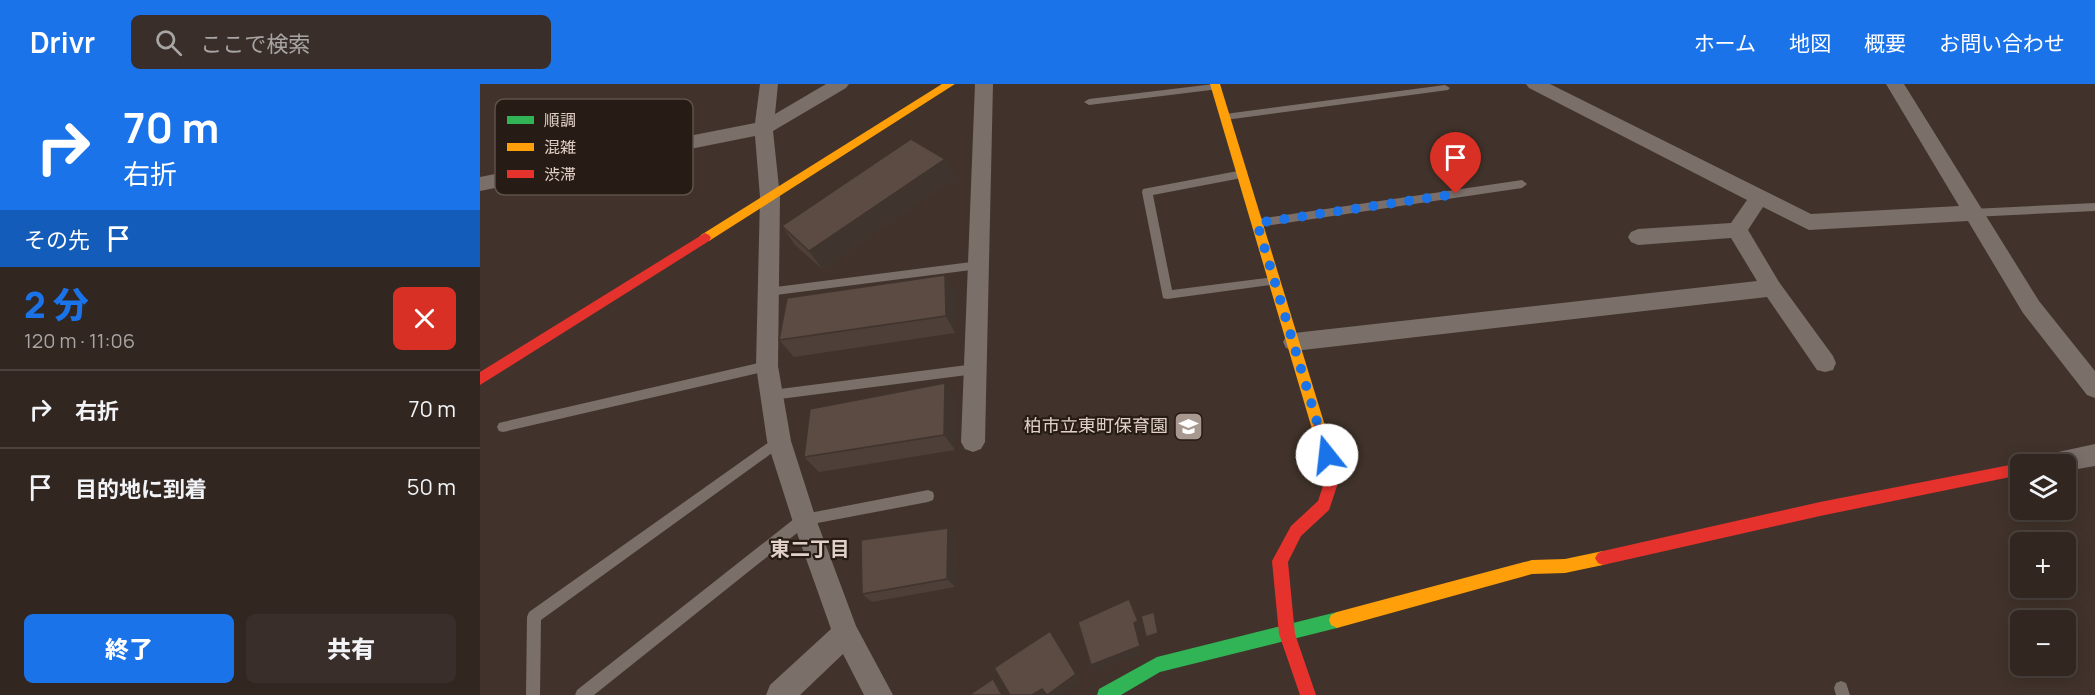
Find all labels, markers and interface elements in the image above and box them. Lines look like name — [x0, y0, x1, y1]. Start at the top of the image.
search box — [131, 15, 551, 69]
text: Drivr — [30, 23, 95, 61]
icon: search — [152, 26, 185, 59]
text: ここで検索 — [200, 29, 310, 59]
text: ホーム — [1694, 29, 1756, 57]
text: 地図 — [1789, 29, 1831, 57]
text: 概要 — [1864, 29, 1906, 57]
text: お問い合わせ — [1939, 29, 2065, 57]
text: 70 m — [123, 98, 219, 156]
legend — [495, 99, 693, 195]
icon: right — [24, 108, 102, 186]
text: 順調 — [544, 109, 576, 131]
pin — [1430, 132, 1481, 194]
text: 混雑 — [544, 136, 576, 158]
icon: arrive — [1439, 141, 1472, 174]
text: 右折 — [123, 155, 177, 192]
text: 渋滞 — [544, 163, 576, 185]
icon: arrive — [102, 222, 135, 255]
text: その先 — [24, 225, 90, 255]
text: 2 分 — [24, 280, 89, 329]
button: close — [393, 287, 456, 350]
text: 120 m · 11:06 — [24, 327, 135, 354]
icon: right — [24, 393, 57, 426]
text: 70 m — [408, 394, 456, 424]
text: 右折 — [75, 396, 119, 426]
school or university icon: 柏市立東町保育園 — [1173, 410, 1205, 442]
place label: 柏市立東町保育園 — [1024, 413, 1168, 437]
position arrow — [1295, 423, 1359, 487]
map controls — [2010, 454, 2076, 676]
button: layers — [2010, 454, 2076, 520]
icon: arrive — [24, 471, 57, 504]
text: 50 m — [407, 472, 456, 502]
text: 目的地に到着 — [75, 474, 207, 504]
button: + — [2010, 532, 2076, 598]
district label: 東二丁目 — [770, 535, 850, 562]
button: − — [2010, 610, 2076, 676]
button: 終了 — [24, 614, 234, 683]
button: 共有 — [246, 614, 456, 683]

